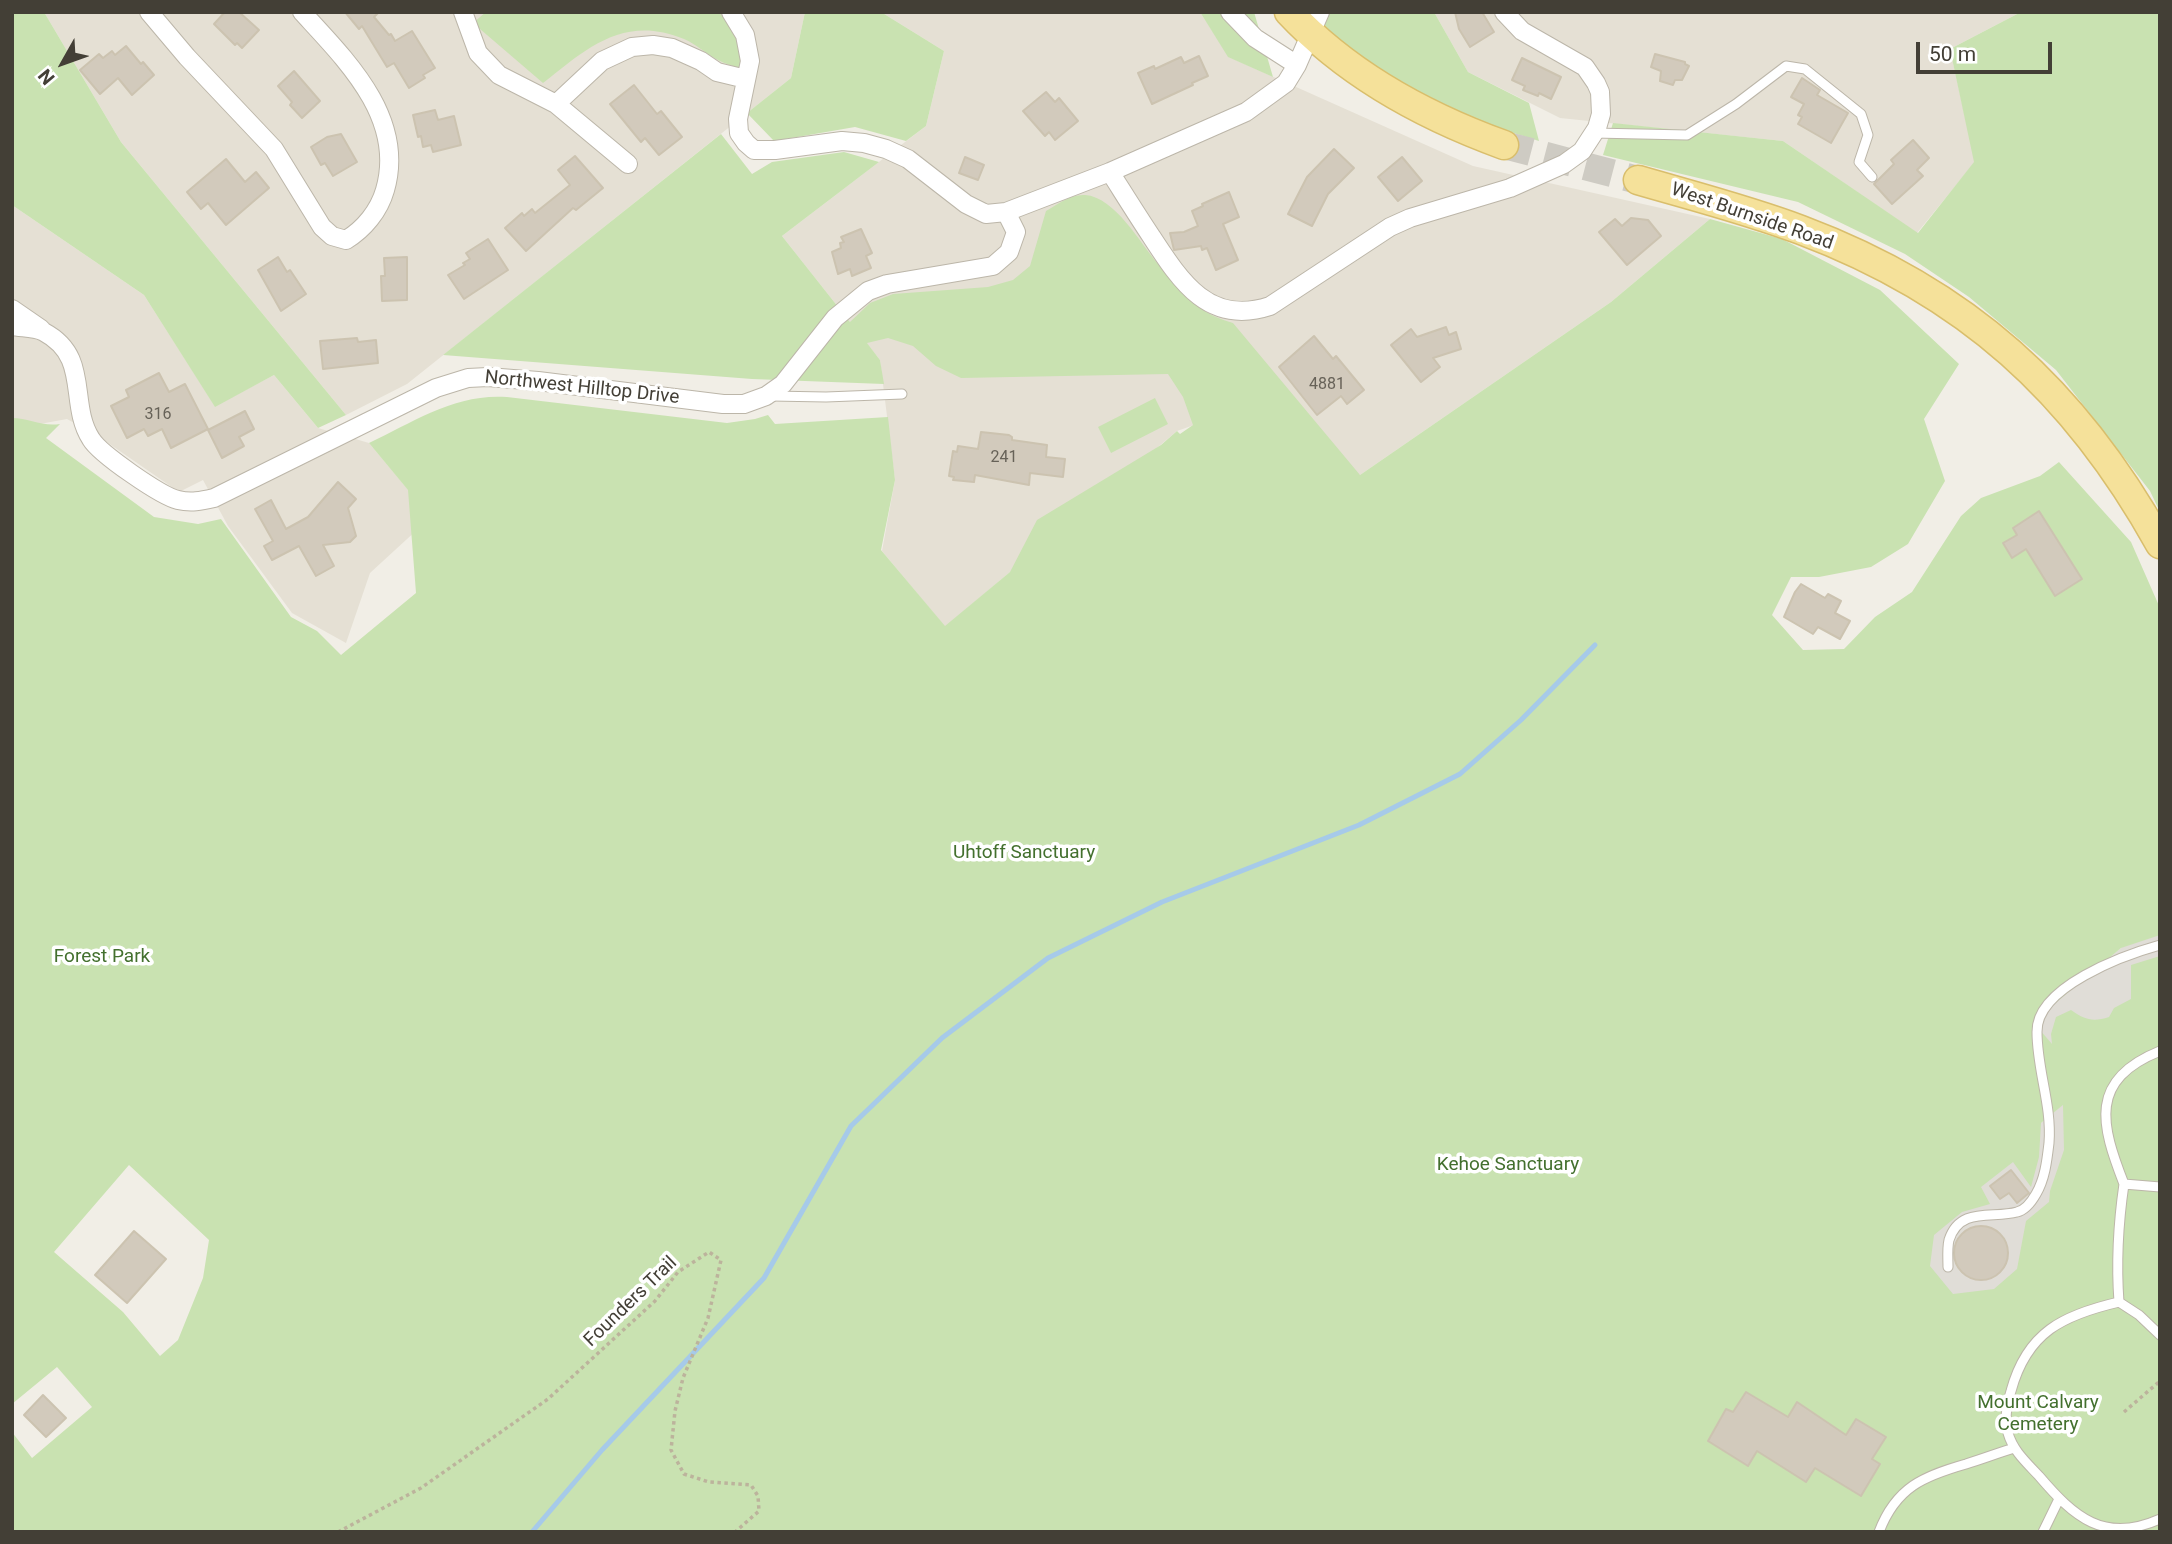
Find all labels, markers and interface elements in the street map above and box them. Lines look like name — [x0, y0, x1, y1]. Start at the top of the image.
north arrow — [28, 28, 98, 98]
scale bar — [1920, 28, 2056, 72]
text: 50 m — [1929, 42, 1976, 66]
text: N — [33, 64, 60, 89]
street label: West Burnside Road — [1668, 179, 1836, 255]
street label: Northwest Hilltop Drive — [484, 366, 680, 410]
house number: 4881 — [1309, 375, 1345, 395]
house number: 316 — [145, 405, 171, 425]
house number: 241 — [991, 448, 1017, 468]
park label: Uhtoff Sanctuary — [953, 842, 1095, 864]
park label: Forest Park — [54, 946, 150, 968]
park label: Kehoe Sanctuary — [1437, 1154, 1579, 1176]
street label: Founders Trail — [580, 1252, 682, 1352]
park label: Mount Calvary Cemetery — [1977, 1392, 2099, 1436]

